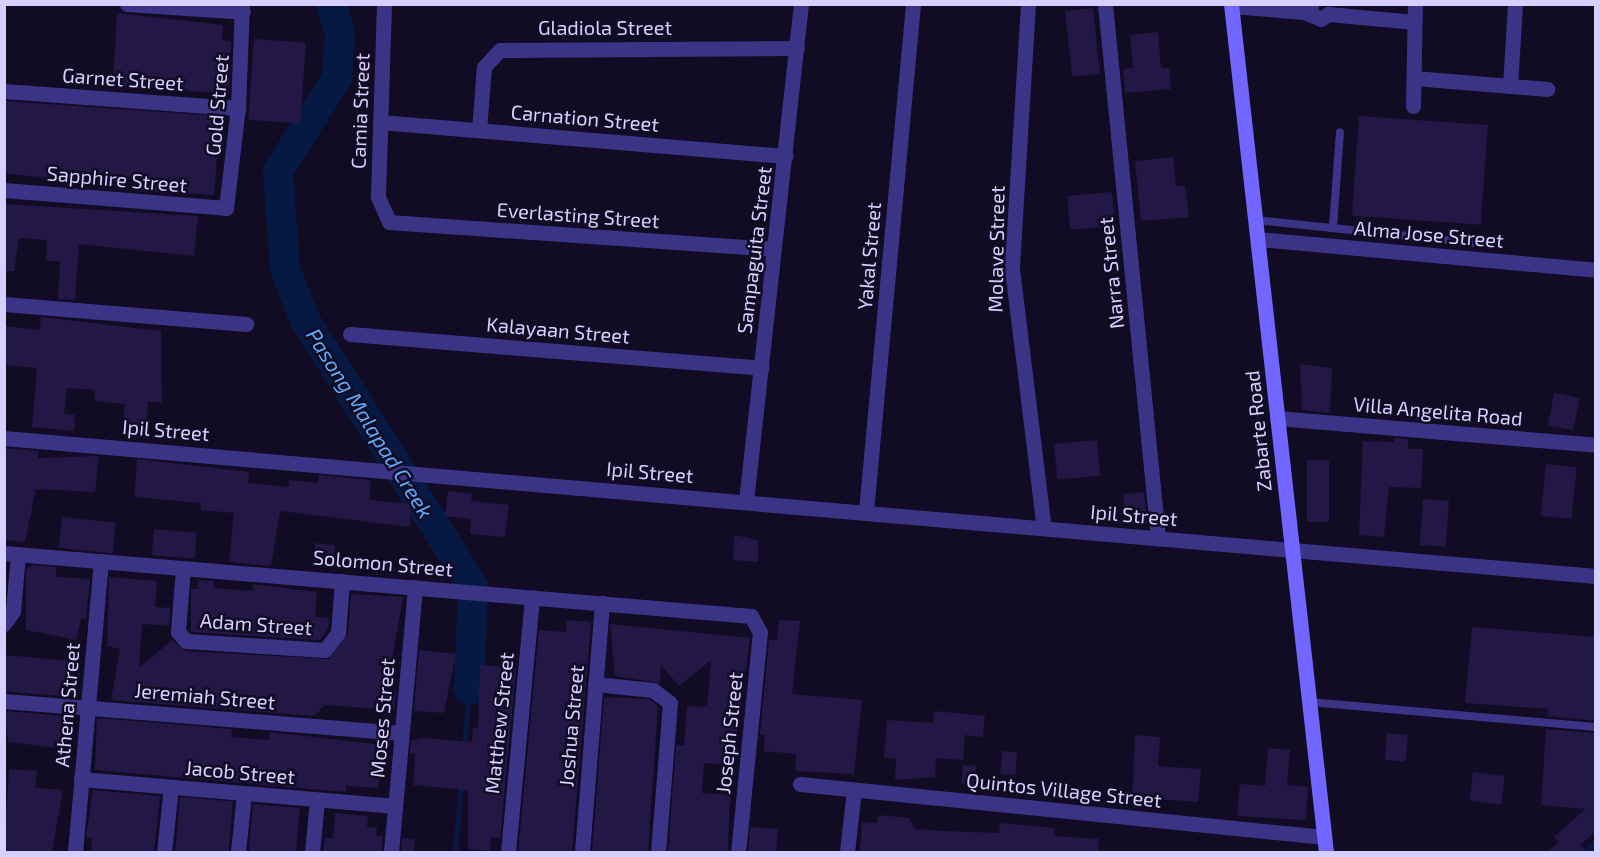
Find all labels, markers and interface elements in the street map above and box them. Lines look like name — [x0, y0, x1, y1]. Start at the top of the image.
street label: Gladiola Street — [538, 15, 672, 39]
street label: Gold Street — [201, 53, 233, 157]
street label: Camia Street — [346, 53, 374, 169]
street label: Garnet Street — [62, 63, 184, 95]
street label: Carnation Street — [510, 100, 660, 136]
street label: Sapphire Street — [46, 161, 188, 197]
street label: Sampaguita Street — [732, 165, 776, 335]
street label: Molave Street — [983, 185, 1009, 313]
street label: Everlasting Street — [496, 197, 660, 233]
street label: Yakal Street — [852, 201, 886, 311]
street label: Alma Jose Street — [1353, 215, 1505, 253]
street label: Narra Street — [1093, 216, 1129, 330]
street label: Kalayaan Street — [485, 312, 631, 348]
water label: Pasong Malapad Creek — [301, 324, 439, 522]
street label: Zabarte Road — [1240, 369, 1276, 493]
street label: Villa Angelita Road — [1352, 392, 1524, 430]
street label: Ipil Street — [121, 414, 211, 446]
street label: Ipil Street — [605, 456, 695, 488]
street label: Ipil Street — [1089, 499, 1179, 531]
street label: Solomon Street — [312, 545, 454, 581]
street label: Adam Street — [199, 608, 313, 640]
street label: Athena Street — [50, 642, 84, 768]
street label: Matthew Street — [480, 651, 518, 795]
street label: Moses Street — [365, 657, 399, 779]
street label: Joshua Street — [554, 664, 588, 788]
street label: Joseph Street — [711, 671, 747, 795]
street label: Jeremiah Street — [134, 678, 276, 714]
street label: Jacob Street — [184, 755, 296, 789]
street label: Quintos Village Street — [965, 768, 1163, 812]

